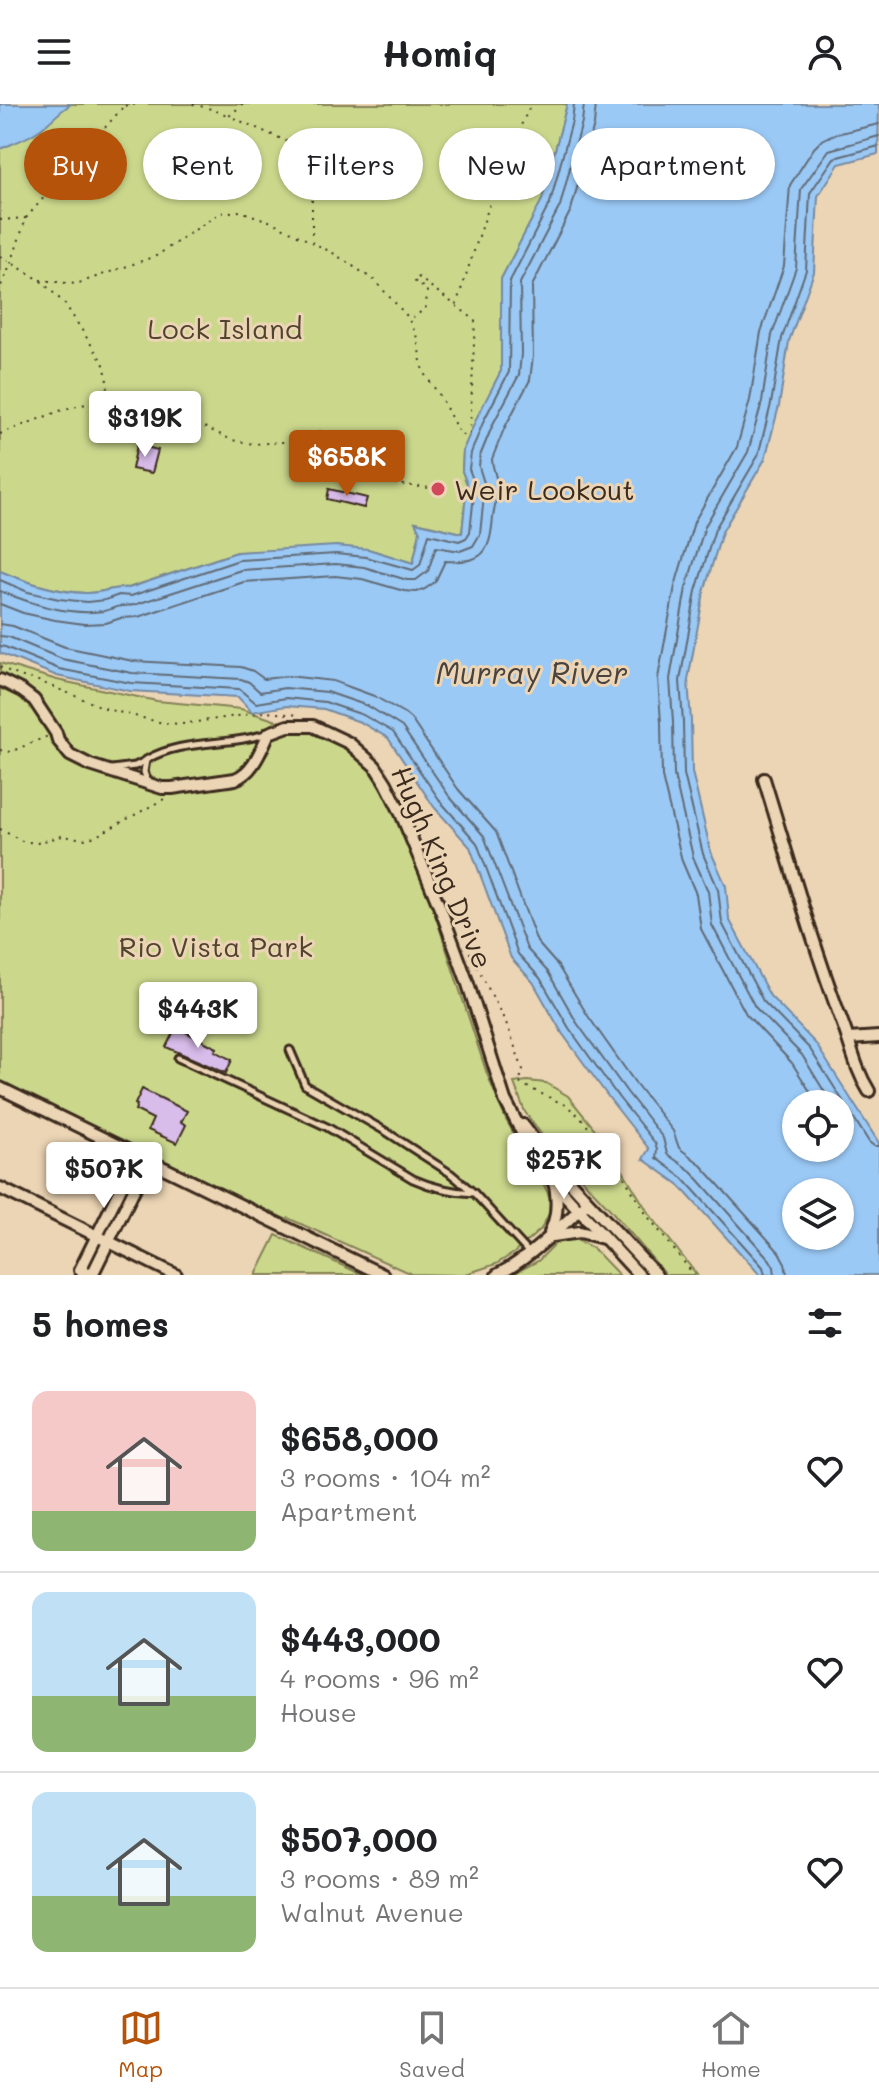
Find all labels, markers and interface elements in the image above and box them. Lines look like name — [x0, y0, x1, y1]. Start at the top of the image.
text: Homiq — [382, 29, 497, 76]
icon: menu — [32, 30, 76, 74]
icon: person — [803, 30, 847, 74]
chip: Buy — [24, 128, 127, 200]
chip: Rent — [143, 128, 262, 200]
chip: Filters — [278, 128, 423, 200]
chip: New — [439, 128, 555, 200]
chip: Apartment — [571, 128, 775, 200]
park label: Lock Island — [147, 310, 303, 346]
pin: $319K — [89, 391, 201, 459]
text: $319K — [107, 400, 183, 434]
pin: $658K — [291, 430, 403, 498]
text: $658K — [307, 439, 387, 473]
place label: Weir Lookout — [454, 471, 635, 507]
marker: Weir Lookout — [429, 480, 447, 498]
water label: Murray River — [436, 652, 628, 692]
street label: Hugh King Drive — [384, 760, 502, 974]
park label: Rio Vista Park — [119, 928, 313, 964]
pin: $443K — [142, 982, 254, 1050]
text: $443K — [157, 991, 239, 1025]
map controls — [782, 1090, 854, 1250]
button: locate — [782, 1090, 854, 1162]
pin: $257K — [508, 1133, 620, 1201]
pin: $507K — [48, 1142, 160, 1210]
text: $257K — [525, 1142, 603, 1176]
text: $507K — [64, 1151, 144, 1185]
button: layers — [782, 1178, 854, 1250]
text: 5 homes — [32, 1301, 169, 1346]
icon: filters — [803, 1301, 847, 1345]
text: $658,000 — [280, 1415, 439, 1460]
icon: home — [96, 1423, 192, 1519]
icon: heart — [803, 1449, 847, 1493]
text: 3 rooms · 104 m² — [280, 1460, 491, 1494]
text: Apartment — [280, 1494, 417, 1528]
text: $443,000 — [280, 1616, 441, 1661]
icon: home — [96, 1624, 192, 1720]
icon: heart — [803, 1650, 847, 1694]
text: 4 rooms · 96 m² — [280, 1661, 479, 1695]
text: House — [280, 1695, 357, 1729]
text: $507,000 — [280, 1816, 438, 1861]
icon: home — [96, 1824, 192, 1920]
icon: heart — [803, 1850, 847, 1894]
text: 3 rooms · 89 m² — [280, 1861, 479, 1895]
text: Walnut Avenue — [280, 1895, 464, 1929]
tab: Map — [118, 2006, 163, 2083]
tab: Saved — [399, 2006, 465, 2083]
tab: Home — [701, 2006, 761, 2083]

